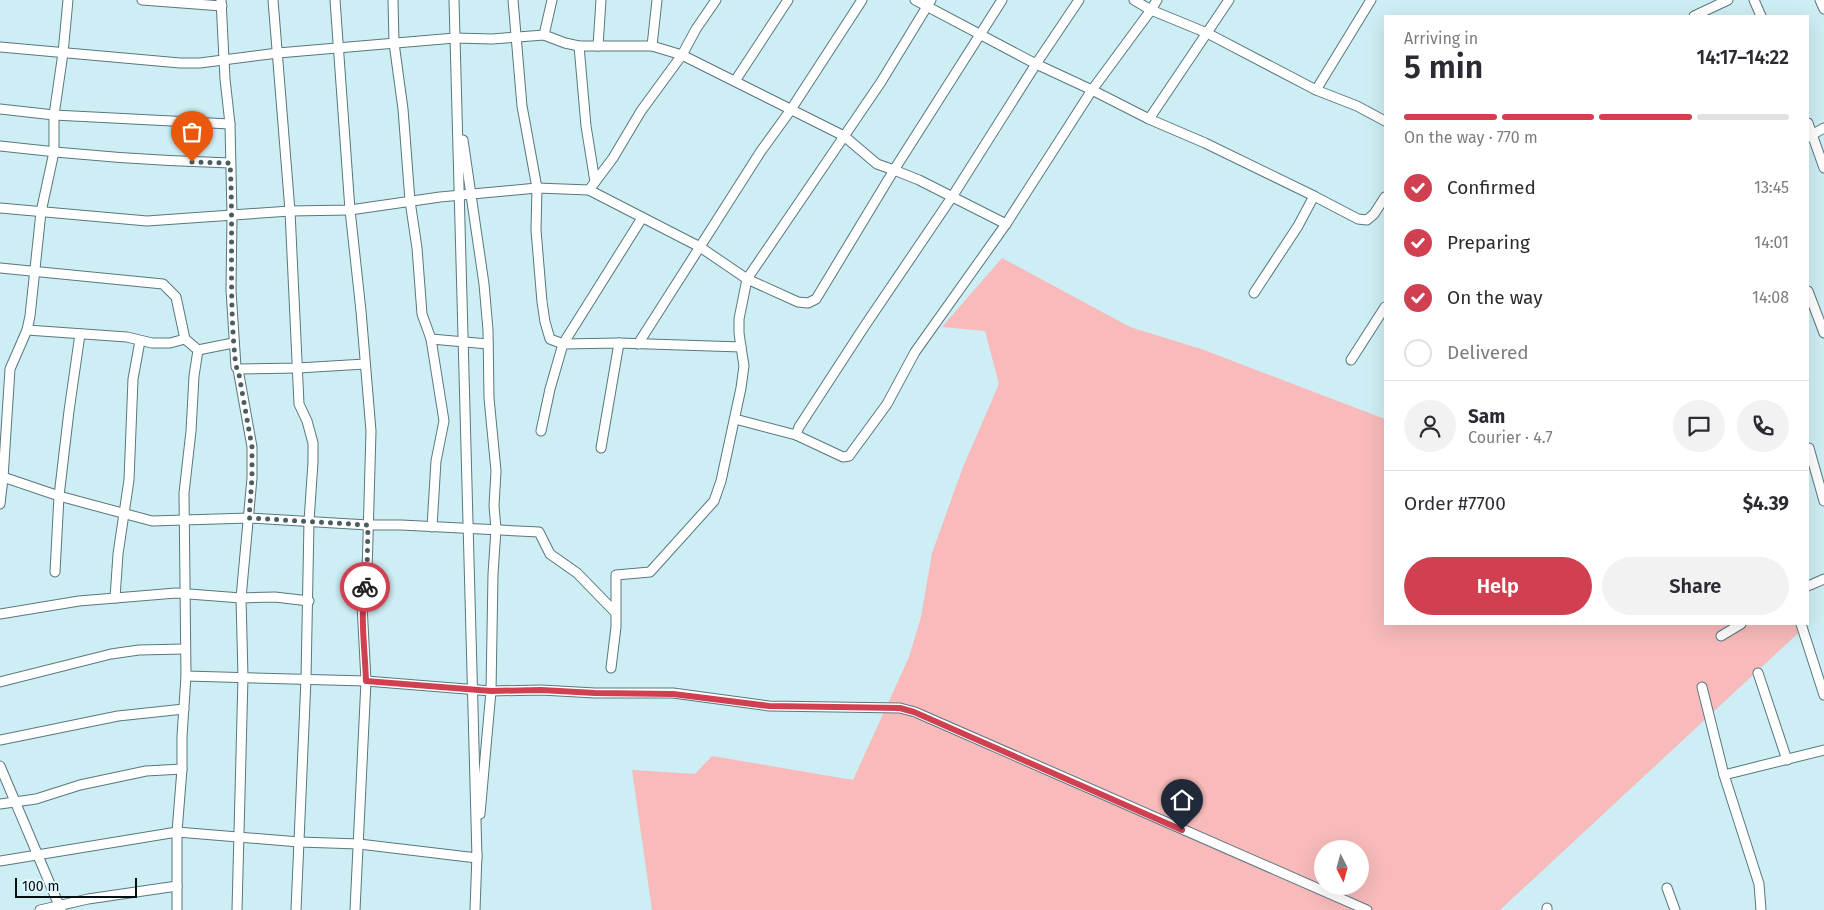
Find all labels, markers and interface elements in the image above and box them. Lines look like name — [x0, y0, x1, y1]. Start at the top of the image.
text: Arriving in — [1404, 29, 1478, 48]
text: 14:17–14:22 — [1697, 46, 1789, 69]
text: 5 min — [1404, 48, 1483, 86]
pin — [171, 111, 213, 162]
icon: bag — [178, 118, 206, 146]
text: On the way · 770 m — [1404, 128, 1538, 147]
icon: check — [1404, 174, 1432, 202]
text: Confirmed — [1447, 176, 1536, 199]
text: 13:45 — [1754, 178, 1789, 197]
icon: check — [1404, 229, 1432, 257]
text: Preparing — [1447, 231, 1530, 254]
text: 14:01 — [1754, 233, 1789, 252]
icon: check — [1404, 284, 1432, 312]
text: On the way — [1447, 286, 1543, 309]
text: 14:08 — [1752, 288, 1789, 307]
text: Delivered — [1447, 341, 1529, 364]
button: person — [1404, 400, 1456, 452]
button: chat — [1673, 400, 1725, 452]
button: phone — [1737, 400, 1789, 452]
text: Sam — [1468, 405, 1505, 428]
text: Courier · 4.7 — [1468, 428, 1553, 447]
text: Order #7700 — [1404, 492, 1506, 515]
text: $4.39 — [1743, 492, 1789, 515]
button: Help — [1404, 557, 1592, 615]
button: Share — [1602, 557, 1789, 615]
courier — [340, 562, 390, 612]
icon: bike — [351, 573, 379, 601]
pin — [1161, 779, 1203, 830]
icon: home — [1168, 786, 1196, 814]
north arrow — [1314, 840, 1369, 895]
map controls — [1314, 840, 1369, 895]
scale bar — [15, 875, 138, 898]
text: 100 m — [22, 878, 59, 895]

